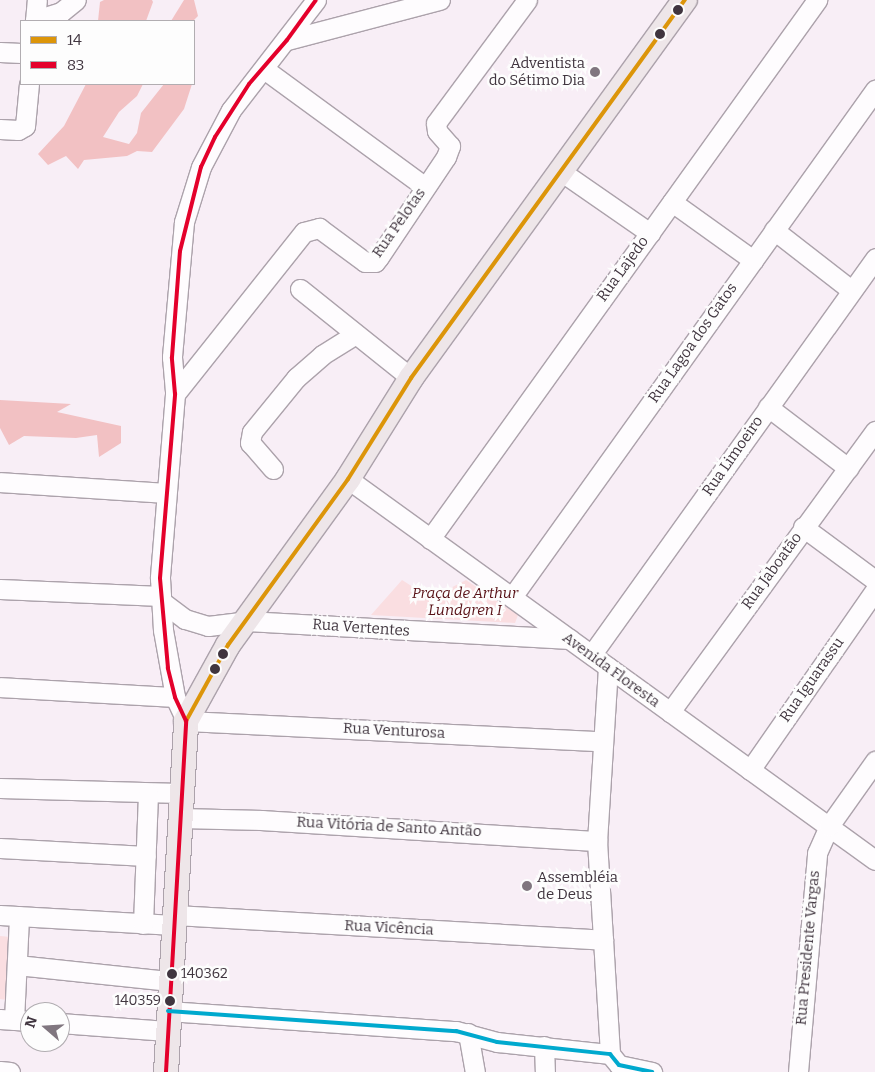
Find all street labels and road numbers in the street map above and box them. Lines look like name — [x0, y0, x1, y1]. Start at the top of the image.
street label: Rua Pelotas — [369, 185, 429, 261]
street label: Rua Lajedo — [593, 233, 653, 305]
street label: Rua Lagoa dos Gatos — [645, 280, 741, 406]
street label: Rua Limoeiro — [699, 413, 767, 499]
street label: Rua Jaboatão — [738, 529, 806, 613]
street label: Rua Vertentes — [312, 616, 410, 640]
street label: Avenida Floresta — [559, 629, 663, 711]
street label: Rua Iguarassu — [776, 634, 848, 726]
street label: Rua Venturosa — [343, 719, 445, 743]
street label: Rua Vitória de Santo Antão — [296, 813, 482, 841]
street label: Rua Presidente Vargas — [792, 870, 824, 1026]
street label: Rua Vicência — [344, 917, 434, 939]

